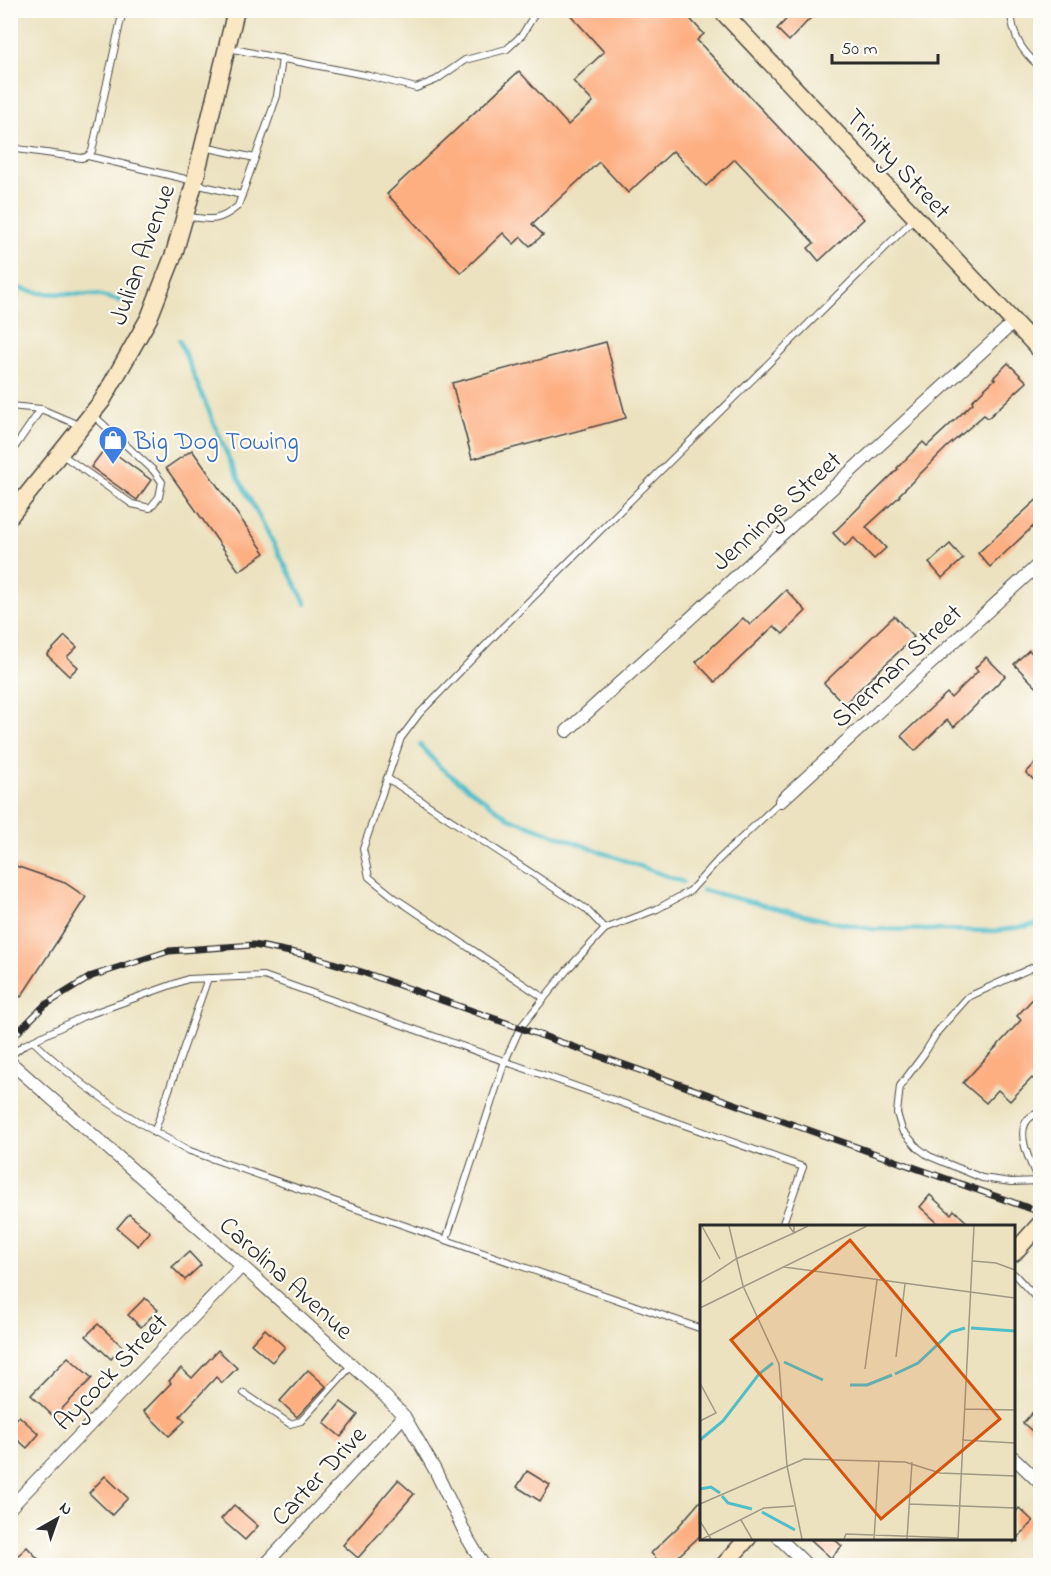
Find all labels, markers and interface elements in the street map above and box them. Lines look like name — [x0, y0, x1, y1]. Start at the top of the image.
scale bar — [832, 27, 938, 65]
text: 50 m — [841, 37, 878, 63]
street label: Trinity Street — [835, 101, 959, 230]
street label: Julian Avenue — [101, 179, 187, 331]
shop icon: Big Dog Towing — [97, 424, 129, 466]
place label: Big Dog Towing — [133, 424, 299, 462]
street label: Jennings Street — [704, 443, 852, 581]
street label: Sherman Street — [824, 596, 973, 738]
street label: Carolina Avenue — [209, 1208, 361, 1350]
inset map — [700, 1225, 1015, 1540]
street label: Aycock Street — [46, 1305, 179, 1441]
street label: Carter Drive — [263, 1418, 377, 1536]
north arrow — [27, 1489, 87, 1549]
text: N — [54, 1496, 77, 1522]

